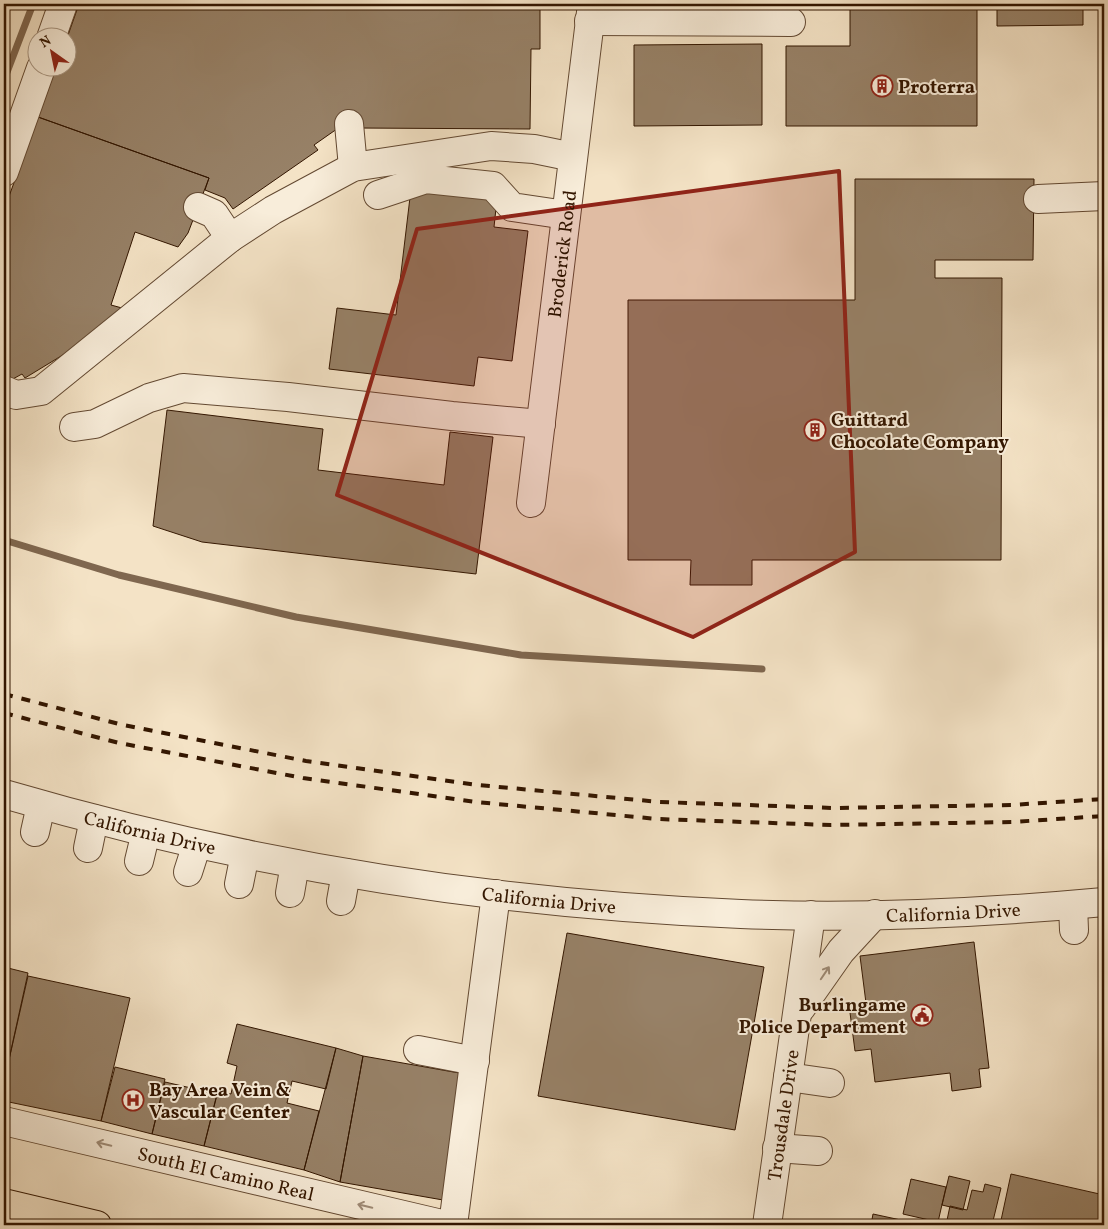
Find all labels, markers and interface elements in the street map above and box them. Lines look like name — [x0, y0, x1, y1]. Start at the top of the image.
north arrow — [28, 28, 78, 78]
text: N — [36, 32, 55, 53]
building icon: Proterra — [870, 74, 894, 98]
place label: Proterra — [898, 75, 975, 101]
street label: Broderick Road — [543, 189, 584, 319]
place label: Guittard Chocolate Company — [831, 408, 1009, 456]
building icon: Guittard Chocolate Company — [803, 418, 827, 442]
street label: California Drive — [81, 806, 218, 862]
street label: California Drive — [480, 882, 617, 921]
street label: California Drive — [886, 898, 1022, 930]
one-way arrow — [820, 966, 830, 980]
place label: Burlingame Police Department — [739, 993, 906, 1041]
public building icon: Burlingame Police Department — [910, 1003, 934, 1027]
street label: Trousdale Drive — [762, 1048, 807, 1183]
place label: Bay Area Vein & Vascular Center — [149, 1078, 290, 1126]
hospital icon: Bay Area Vein & Vascular Center — [121, 1088, 145, 1112]
one-way arrow — [97, 1139, 113, 1148]
street label: South El Camino Real — [135, 1142, 317, 1209]
one-way arrow — [357, 1201, 373, 1210]

